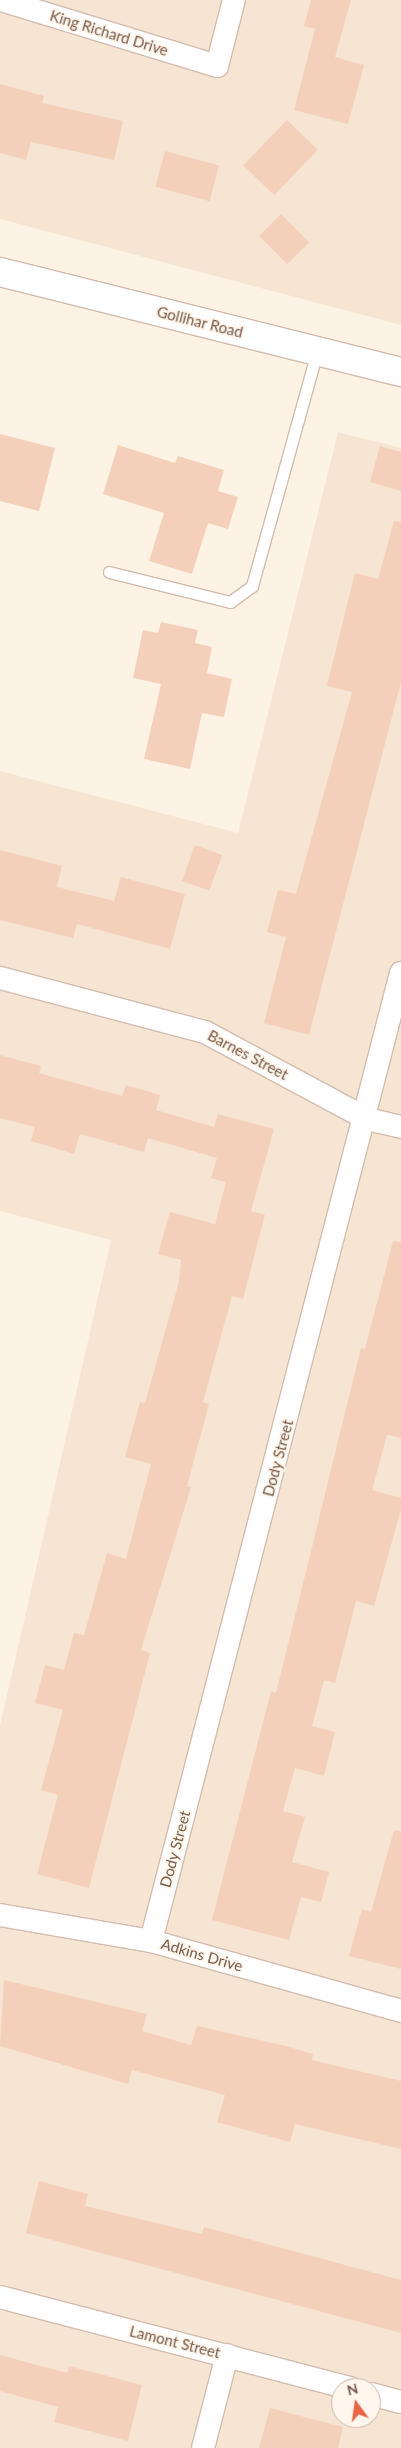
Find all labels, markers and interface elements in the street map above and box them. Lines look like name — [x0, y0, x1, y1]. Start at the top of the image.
street label: King Richard Drive — [48, 6, 170, 60]
street label: Gollihar Road — [155, 303, 245, 341]
street label: Barnes Street — [205, 1026, 291, 1084]
street label: Dody Street — [259, 1417, 297, 1499]
street label: Dody Street — [156, 1808, 194, 1890]
street label: Adkins Drive — [159, 1935, 245, 1975]
street label: Lamont Street — [128, 2322, 222, 2362]
north arrow — [331, 2378, 381, 2428]
text: N — [345, 2379, 360, 2398]

